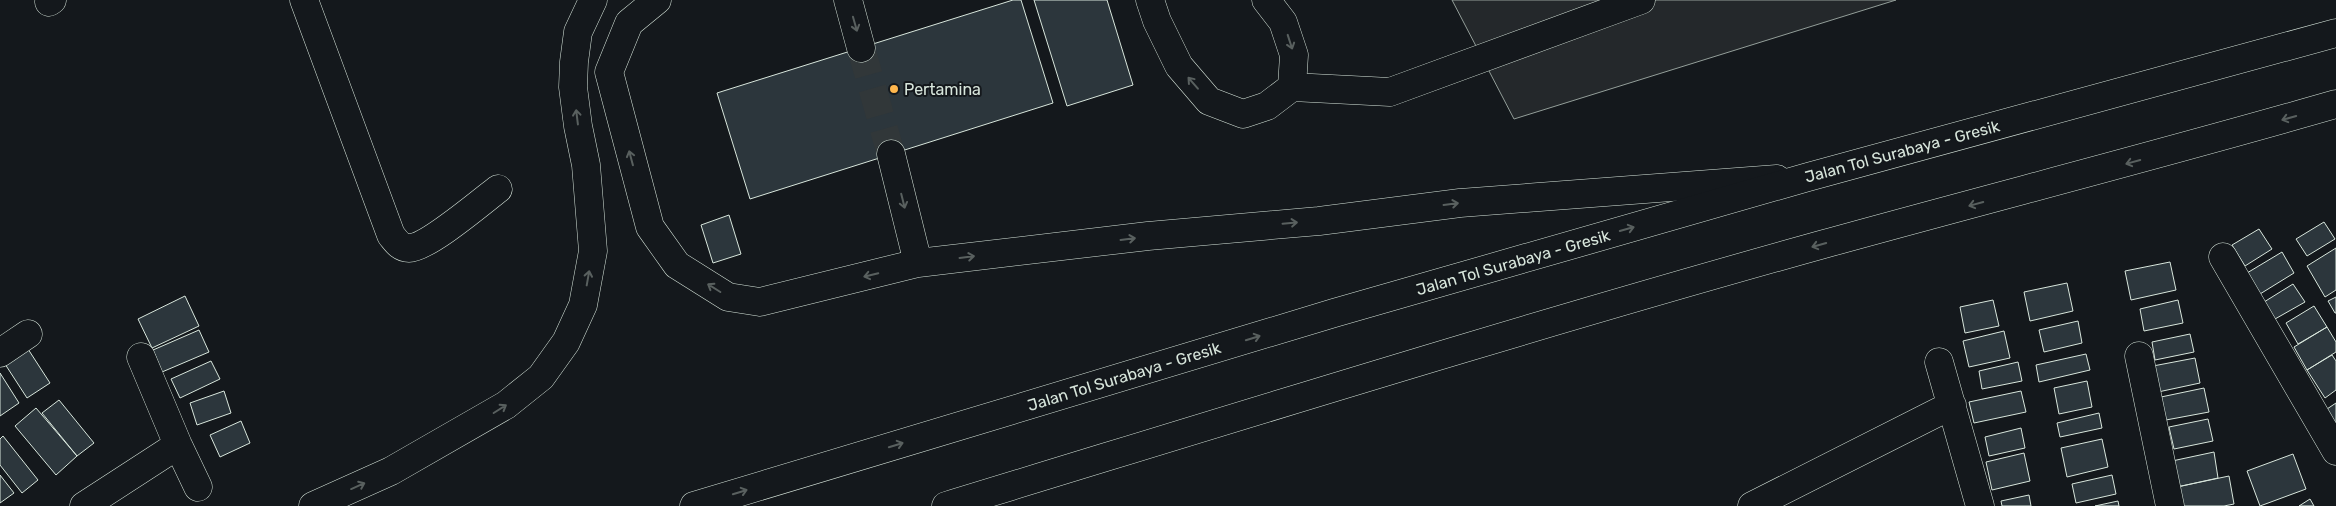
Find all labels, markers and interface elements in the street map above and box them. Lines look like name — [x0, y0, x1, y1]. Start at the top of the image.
one-way arrow — [850, 15, 860, 31]
one-way arrow — [1285, 34, 1295, 50]
one-way arrow — [1188, 77, 1199, 90]
place label: Pertamina — [904, 80, 981, 99]
marker: Pertamina — [888, 83, 900, 95]
one-way arrow — [572, 110, 582, 126]
one-way arrow — [2282, 113, 2298, 123]
street label: Jalan Tol Surabaya - Gresik — [1803, 116, 2002, 187]
one-way arrow — [626, 150, 635, 166]
one-way arrow — [2125, 158, 2141, 167]
one-way arrow — [899, 193, 908, 209]
one-way arrow — [1443, 199, 1459, 209]
one-way arrow — [1968, 199, 1984, 209]
one-way arrow — [1281, 218, 1297, 228]
one-way arrow — [1619, 223, 1635, 233]
street label: Jalan Tol Surabaya - Gresik — [1414, 225, 1613, 299]
one-way arrow — [1120, 234, 1136, 244]
one-way arrow — [1811, 241, 1827, 251]
one-way arrow — [958, 252, 974, 262]
one-way arrow — [583, 271, 593, 287]
one-way arrow — [863, 271, 879, 280]
one-way arrow — [708, 283, 722, 293]
one-way arrow — [1244, 332, 1260, 342]
street label: Jalan Tol Surabaya - Gresik — [1025, 338, 1224, 415]
one-way arrow — [493, 403, 507, 413]
one-way arrow — [887, 440, 903, 450]
one-way arrow — [350, 481, 365, 491]
one-way arrow — [732, 486, 748, 496]

